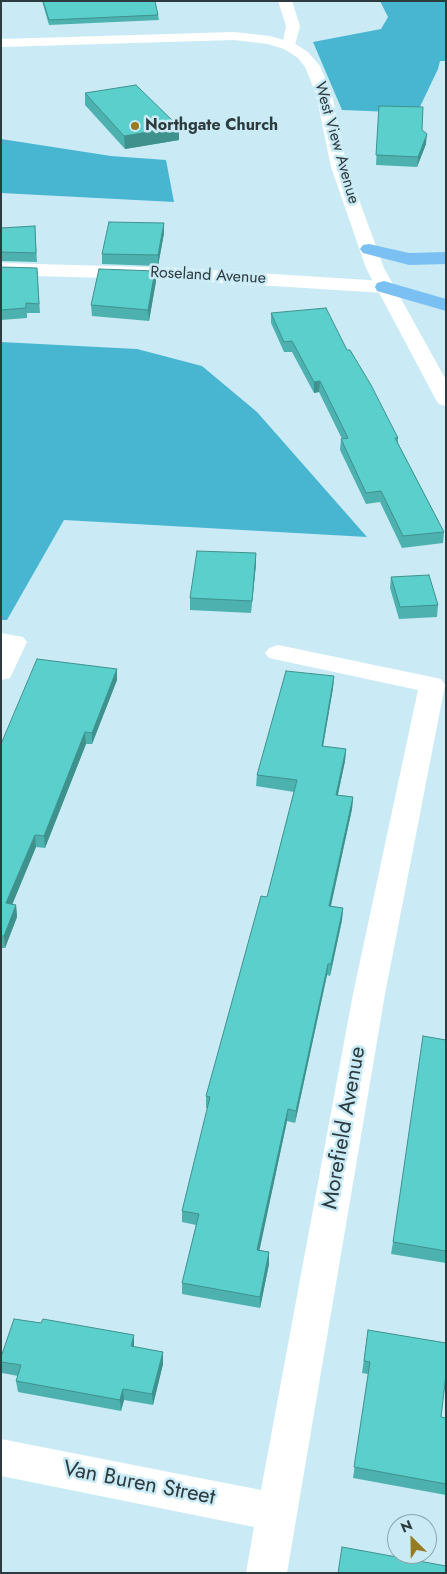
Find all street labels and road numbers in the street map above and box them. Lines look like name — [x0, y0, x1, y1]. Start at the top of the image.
street label: West View Avenue — [309, 80, 363, 206]
street label: Roseland Avenue — [150, 263, 266, 289]
street label: Morefield Avenue — [318, 1045, 372, 1211]
street label: Van Buren Street — [61, 1456, 217, 1512]

